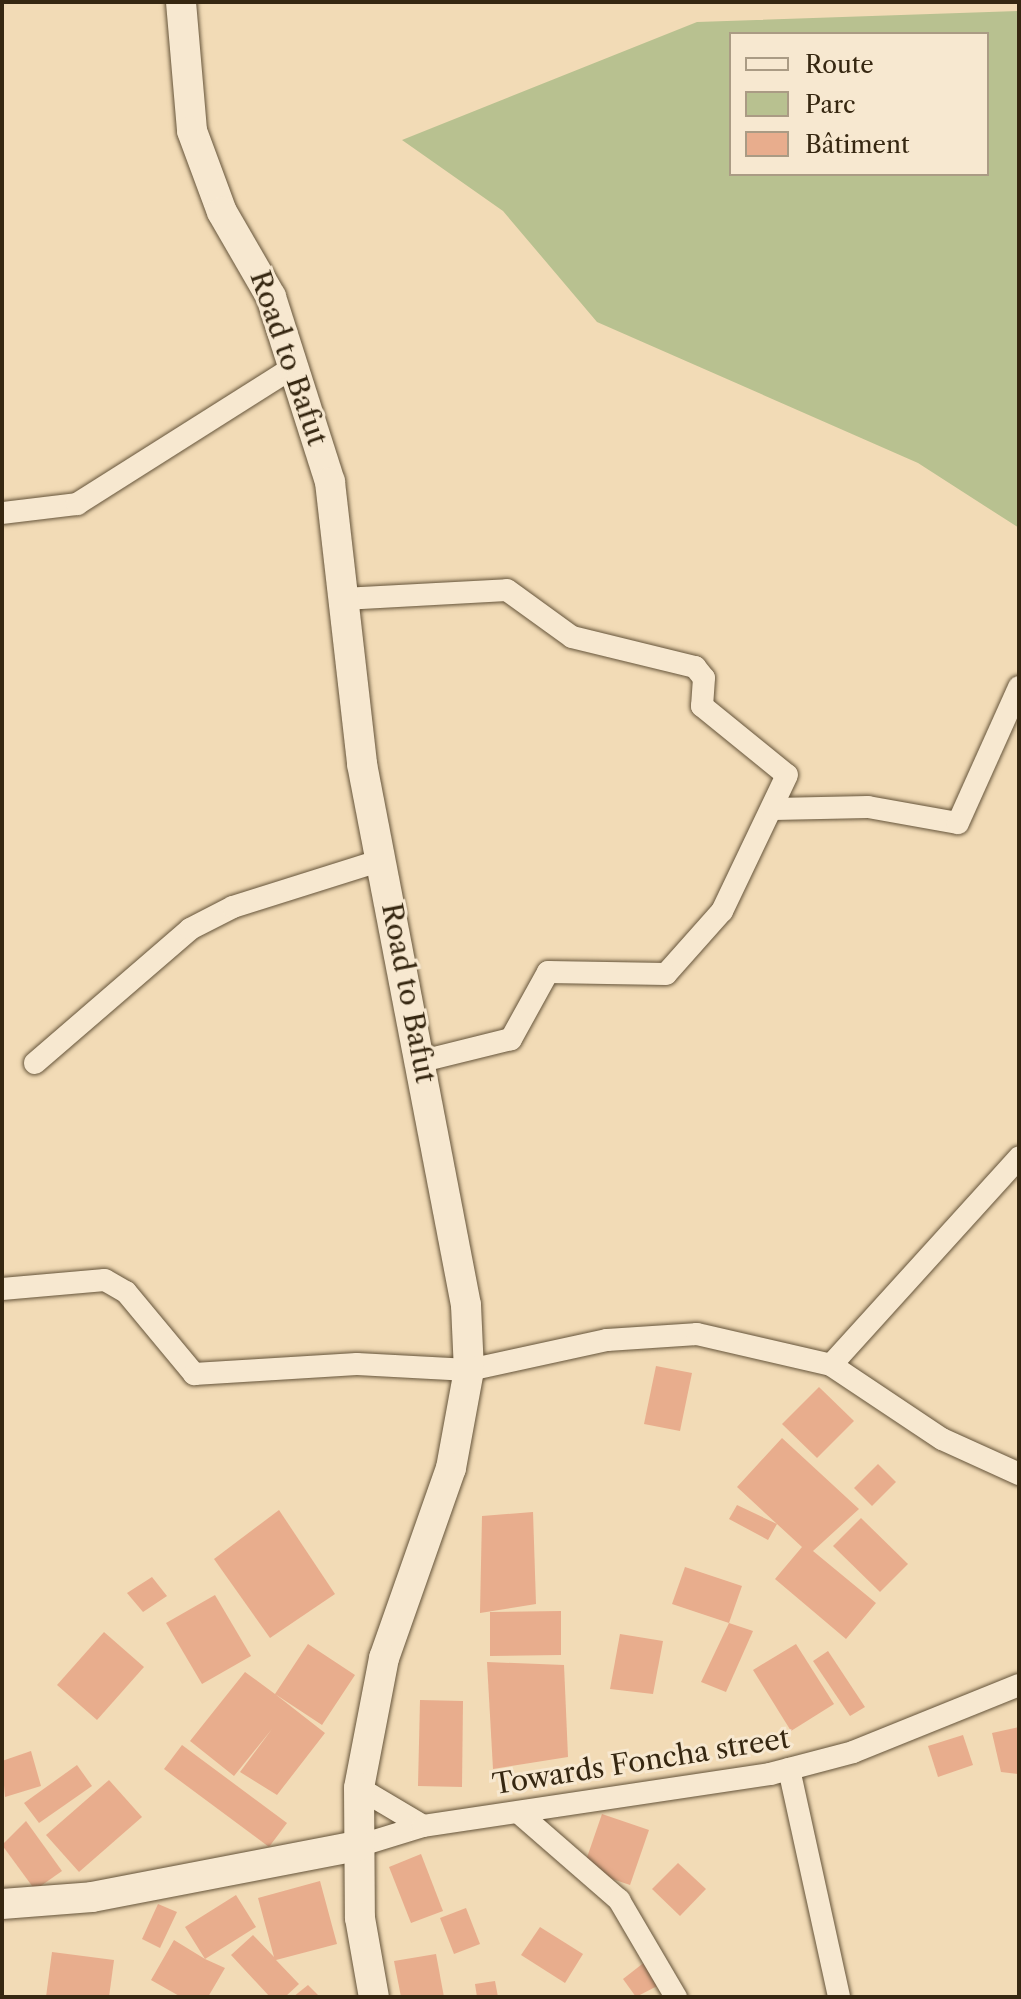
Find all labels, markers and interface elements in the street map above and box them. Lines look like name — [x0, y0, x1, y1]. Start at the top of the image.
legend — [729, 32, 989, 176]
text: Route — [805, 50, 874, 79]
text: Parc — [805, 90, 856, 119]
text: Bâtiment — [805, 130, 910, 159]
street label: Road to Bafut — [243, 266, 335, 450]
street label: Road to Bafut — [375, 900, 443, 1086]
street label: Towards Foncha street — [490, 1721, 792, 1801]

